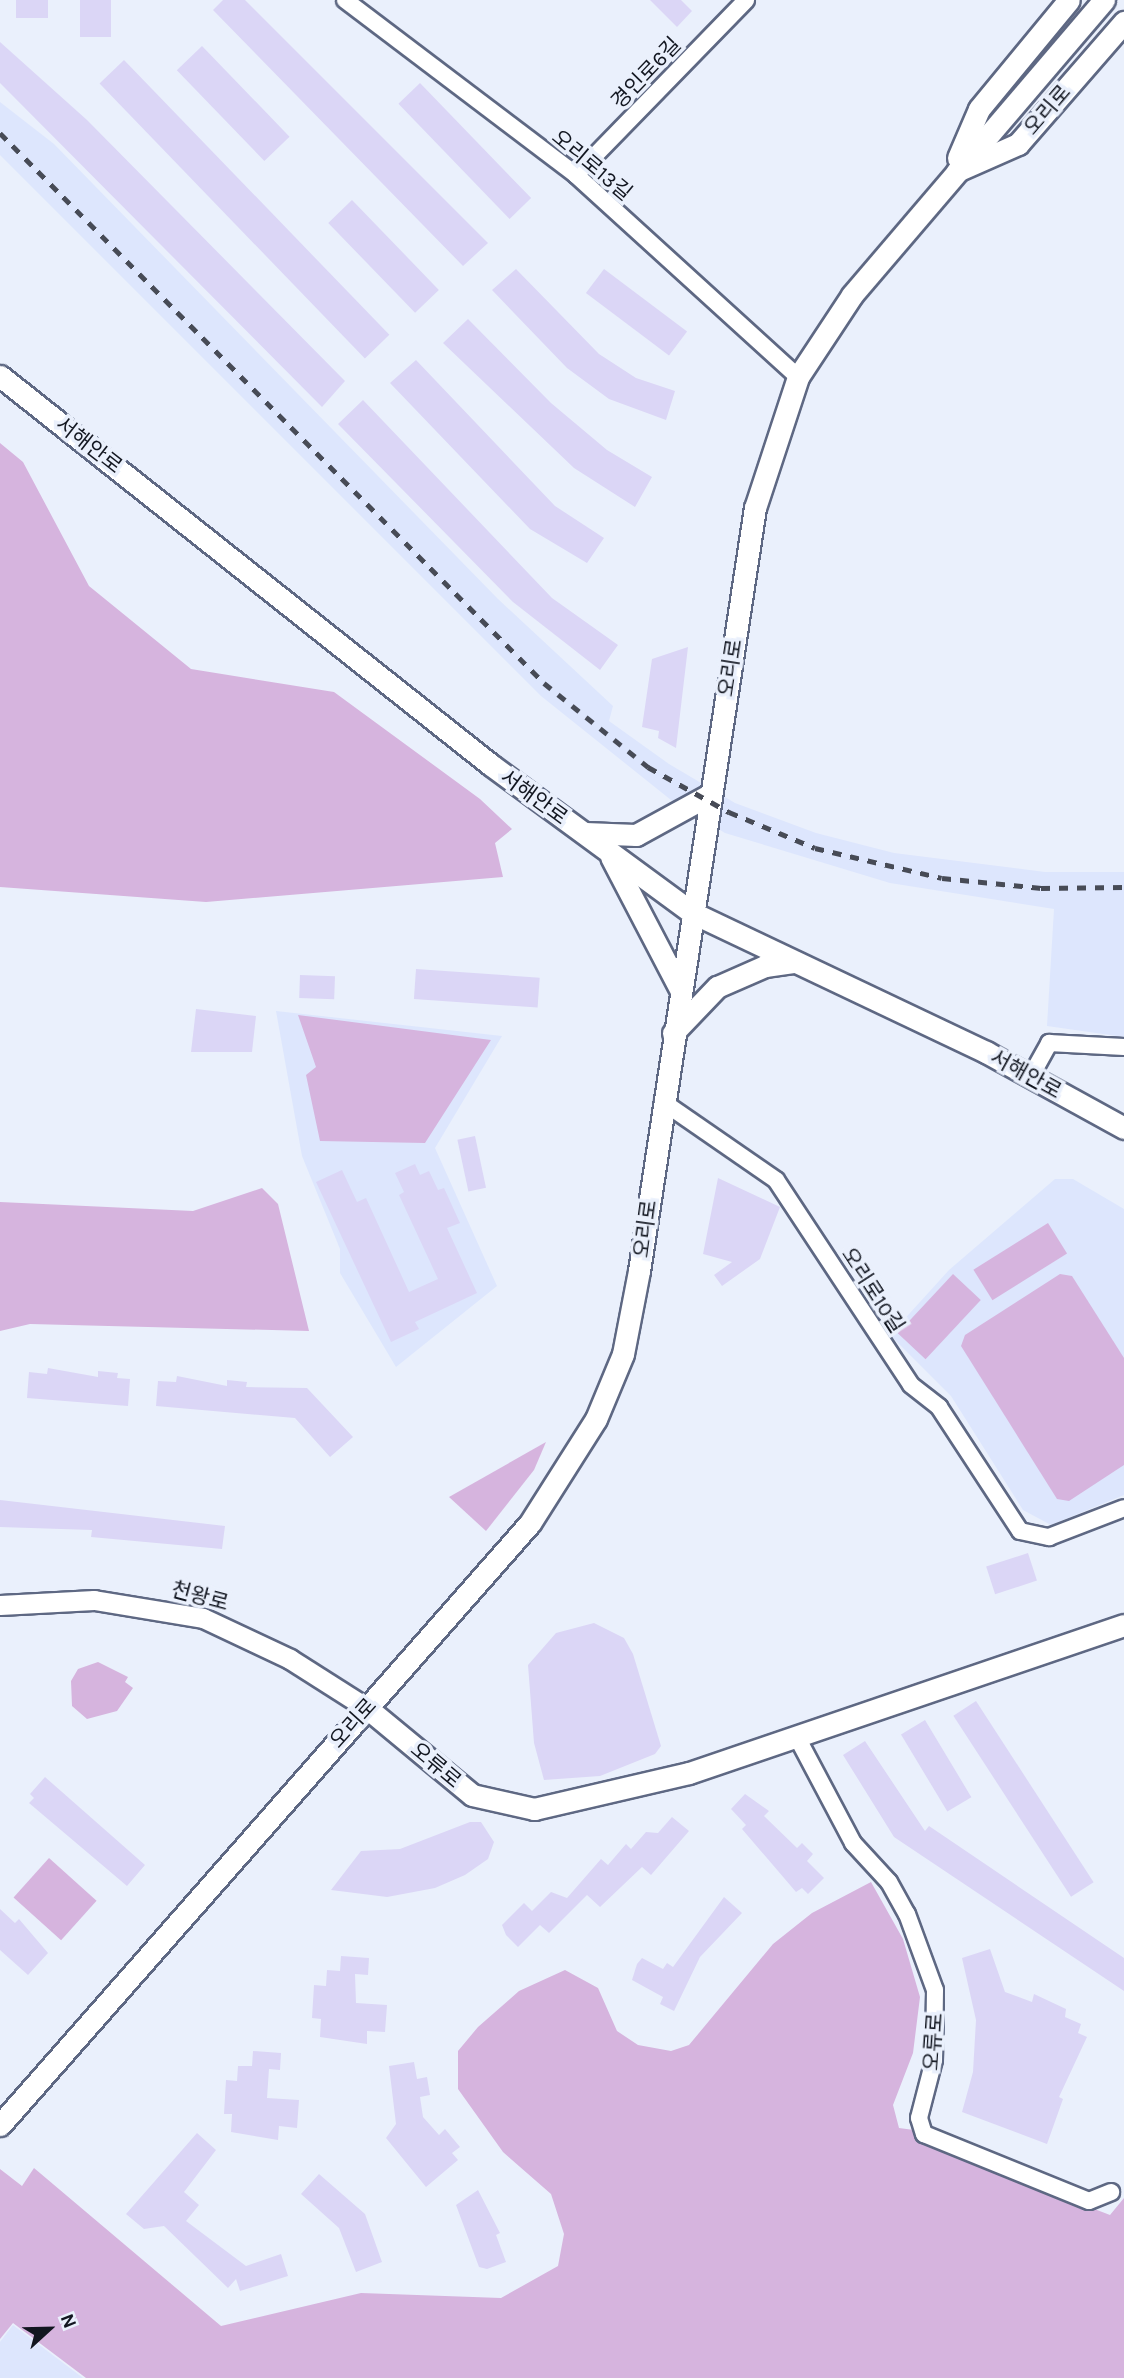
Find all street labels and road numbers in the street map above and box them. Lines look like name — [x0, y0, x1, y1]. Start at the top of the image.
street label: 경인로6길 — [606, 32, 686, 114]
street label: 오리로 — [1018, 80, 1076, 140]
street label: 오리로13길 — [547, 124, 637, 206]
street label: 서해안로 — [51, 411, 127, 479]
street label: 오리로 — [713, 637, 747, 699]
street label: 서해안로 — [495, 764, 573, 830]
street label: 서해안로 — [986, 1044, 1066, 1104]
street label: 오리로 — [628, 1199, 662, 1259]
street label: 오리로10길 — [836, 1243, 910, 1337]
street label: 천왕로 — [169, 1576, 231, 1616]
street label: 오리로 — [324, 1693, 382, 1753]
street label: 오류로 — [406, 1737, 466, 1793]
street label: 오류로 — [918, 2012, 948, 2072]

